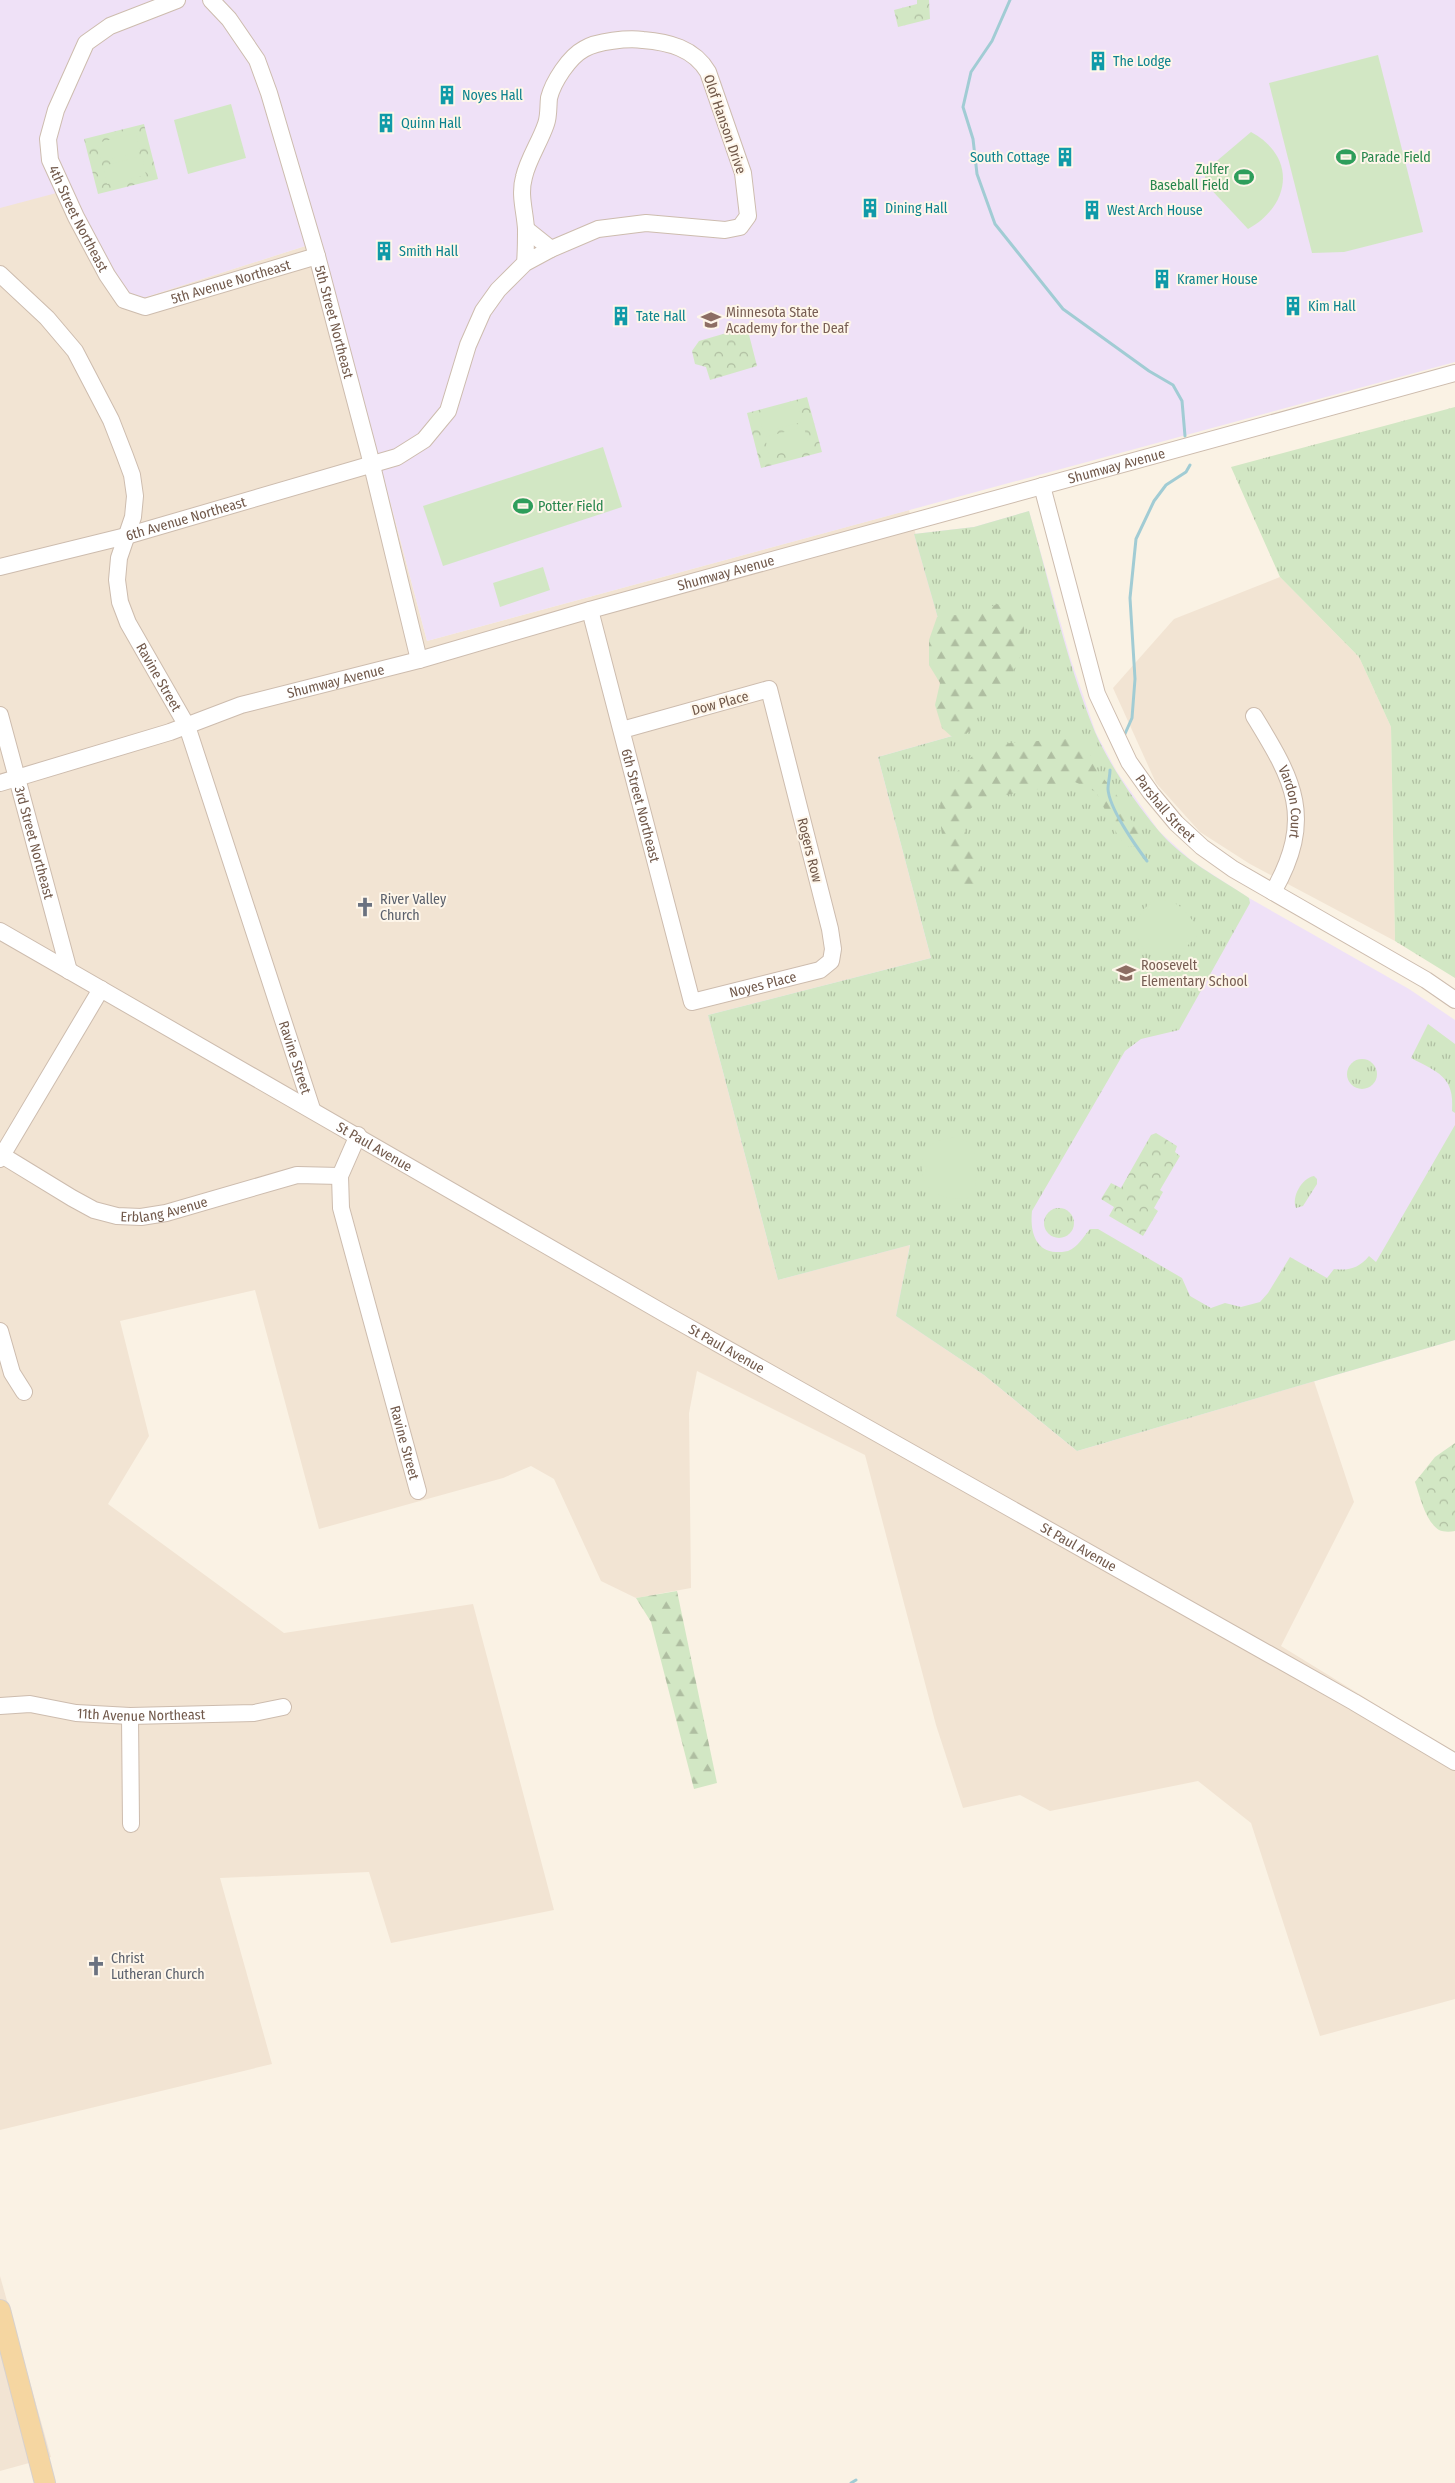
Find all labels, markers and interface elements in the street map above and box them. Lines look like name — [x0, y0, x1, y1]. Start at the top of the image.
building icon: The Lodge — [1087, 50, 1109, 72]
place label: The Lodge — [1113, 53, 1171, 70]
street label: Olof Hanson Drive — [700, 72, 749, 176]
building icon: Noyes Hall — [436, 84, 458, 106]
place label: Noyes Hall — [462, 87, 523, 104]
building icon: Quinn Hall — [375, 112, 397, 134]
place label: Quinn Hall — [401, 115, 462, 132]
building icon: South Cottage — [1054, 146, 1076, 168]
sports icon: Parade Field — [1335, 146, 1357, 168]
place label: South Cottage — [970, 149, 1050, 166]
place label: Parade Field — [1361, 149, 1431, 166]
place label: Zulfer Baseball Field — [1150, 161, 1229, 194]
street label: 4th Street Northeast — [45, 163, 112, 275]
sports icon: Zulfer Baseball Field — [1233, 166, 1255, 188]
building icon: Dining Hall — [859, 197, 881, 219]
building icon: West Arch House — [1081, 199, 1103, 221]
place label: Dining Hall — [885, 200, 948, 217]
place label: West Arch House — [1107, 202, 1203, 219]
building icon: Smith Hall — [373, 240, 395, 262]
place label: Smith Hall — [399, 243, 458, 260]
street label: 5th Avenue Northeast — [169, 256, 293, 308]
street label: 5th Street Northeast — [311, 264, 357, 381]
building icon: Kramer House — [1151, 268, 1173, 290]
place label: Kramer House — [1177, 271, 1258, 288]
building icon: Kim Hall — [1282, 295, 1304, 317]
place label: Kim Hall — [1308, 298, 1356, 315]
place label: Minnesota State Academy for the Deaf — [726, 304, 850, 337]
building icon: Tate Hall — [610, 305, 632, 327]
place label: Tate Hall — [636, 308, 686, 325]
school or university icon: Minnesota State Academy for the Deaf — [700, 309, 722, 331]
street label: Shumway Avenue — [1066, 445, 1167, 488]
street label: 6th Avenue Northeast — [124, 493, 248, 545]
sports icon: Potter Field — [512, 495, 534, 517]
place label: Potter Field — [538, 498, 604, 515]
street label: Shumway Avenue — [676, 552, 776, 595]
street label: Ravine Street — [132, 640, 185, 715]
street label: Shumway Avenue — [285, 661, 386, 702]
street label: Dow Place — [690, 688, 751, 719]
street label: 6th Street Northeast — [617, 747, 663, 865]
street label: Vardon Court — [1274, 763, 1304, 840]
street label: Parshall Street — [1131, 771, 1199, 846]
street label: 3rd Street Northeast — [11, 784, 57, 901]
street label: Rogers Row — [793, 816, 826, 884]
place label: River Valley Church — [380, 891, 447, 924]
church icon: River Valley Church — [354, 896, 376, 918]
place label: Roosevelt Elementary School — [1141, 957, 1248, 990]
school or university icon: Roosevelt Elementary School — [1115, 962, 1137, 984]
street label: Noyes Place — [728, 968, 798, 1001]
street label: Ravine Street — [275, 1019, 315, 1097]
street label: St Paul Avenue — [333, 1118, 415, 1176]
street label: Erblang Avenue — [120, 1193, 210, 1226]
street label: St Paul Avenue — [685, 1321, 767, 1377]
street label: Ravine Street — [386, 1404, 423, 1482]
street label: St Paul Avenue — [1037, 1519, 1119, 1576]
street label: 11th Avenue Northeast — [76, 1705, 206, 1725]
place label: Christ Lutheran Church — [111, 1950, 205, 1983]
church icon: Christ Lutheran Church — [85, 1955, 107, 1977]

